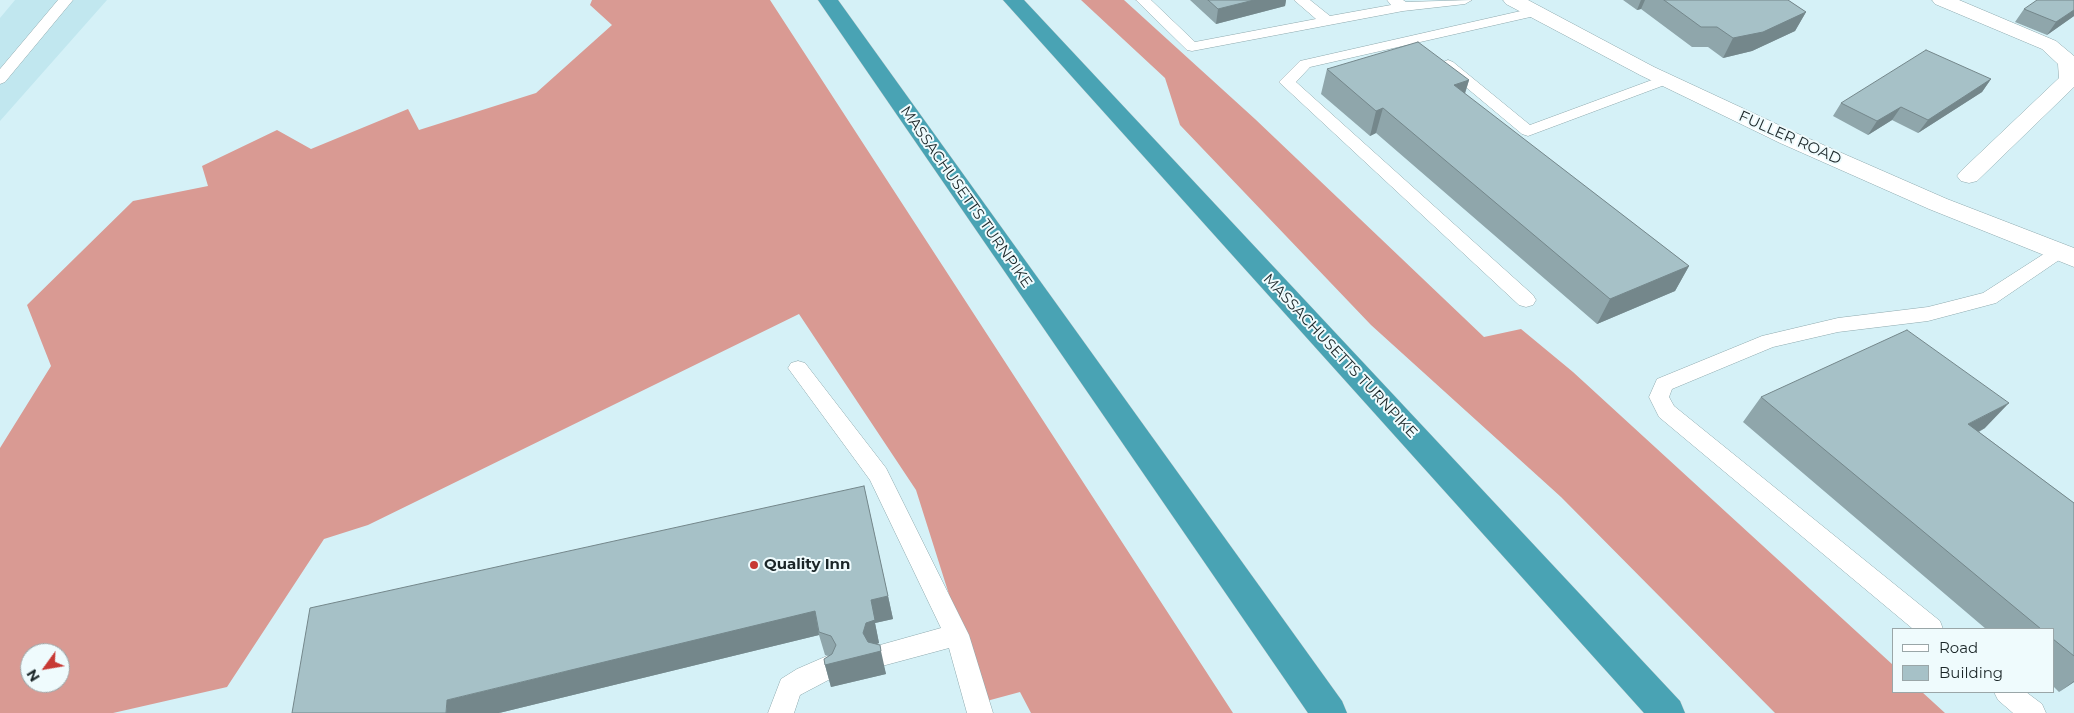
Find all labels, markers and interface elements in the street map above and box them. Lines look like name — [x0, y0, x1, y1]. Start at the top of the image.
street label: MASSACHUSETTS TURNPIKE — [896, 103, 1036, 291]
street label: FULLER ROAD — [1736, 107, 1844, 169]
street label: MASSACHUSETTS TURNPIKE — [1259, 270, 1421, 442]
place label: Quality Inn — [764, 556, 850, 574]
marker: Quality Inn — [748, 559, 760, 571]
legend — [1892, 628, 2054, 693]
text: Road — [1939, 638, 1978, 657]
north arrow — [20, 643, 70, 693]
text: Building — [1939, 663, 2003, 682]
text: N — [22, 666, 44, 685]

